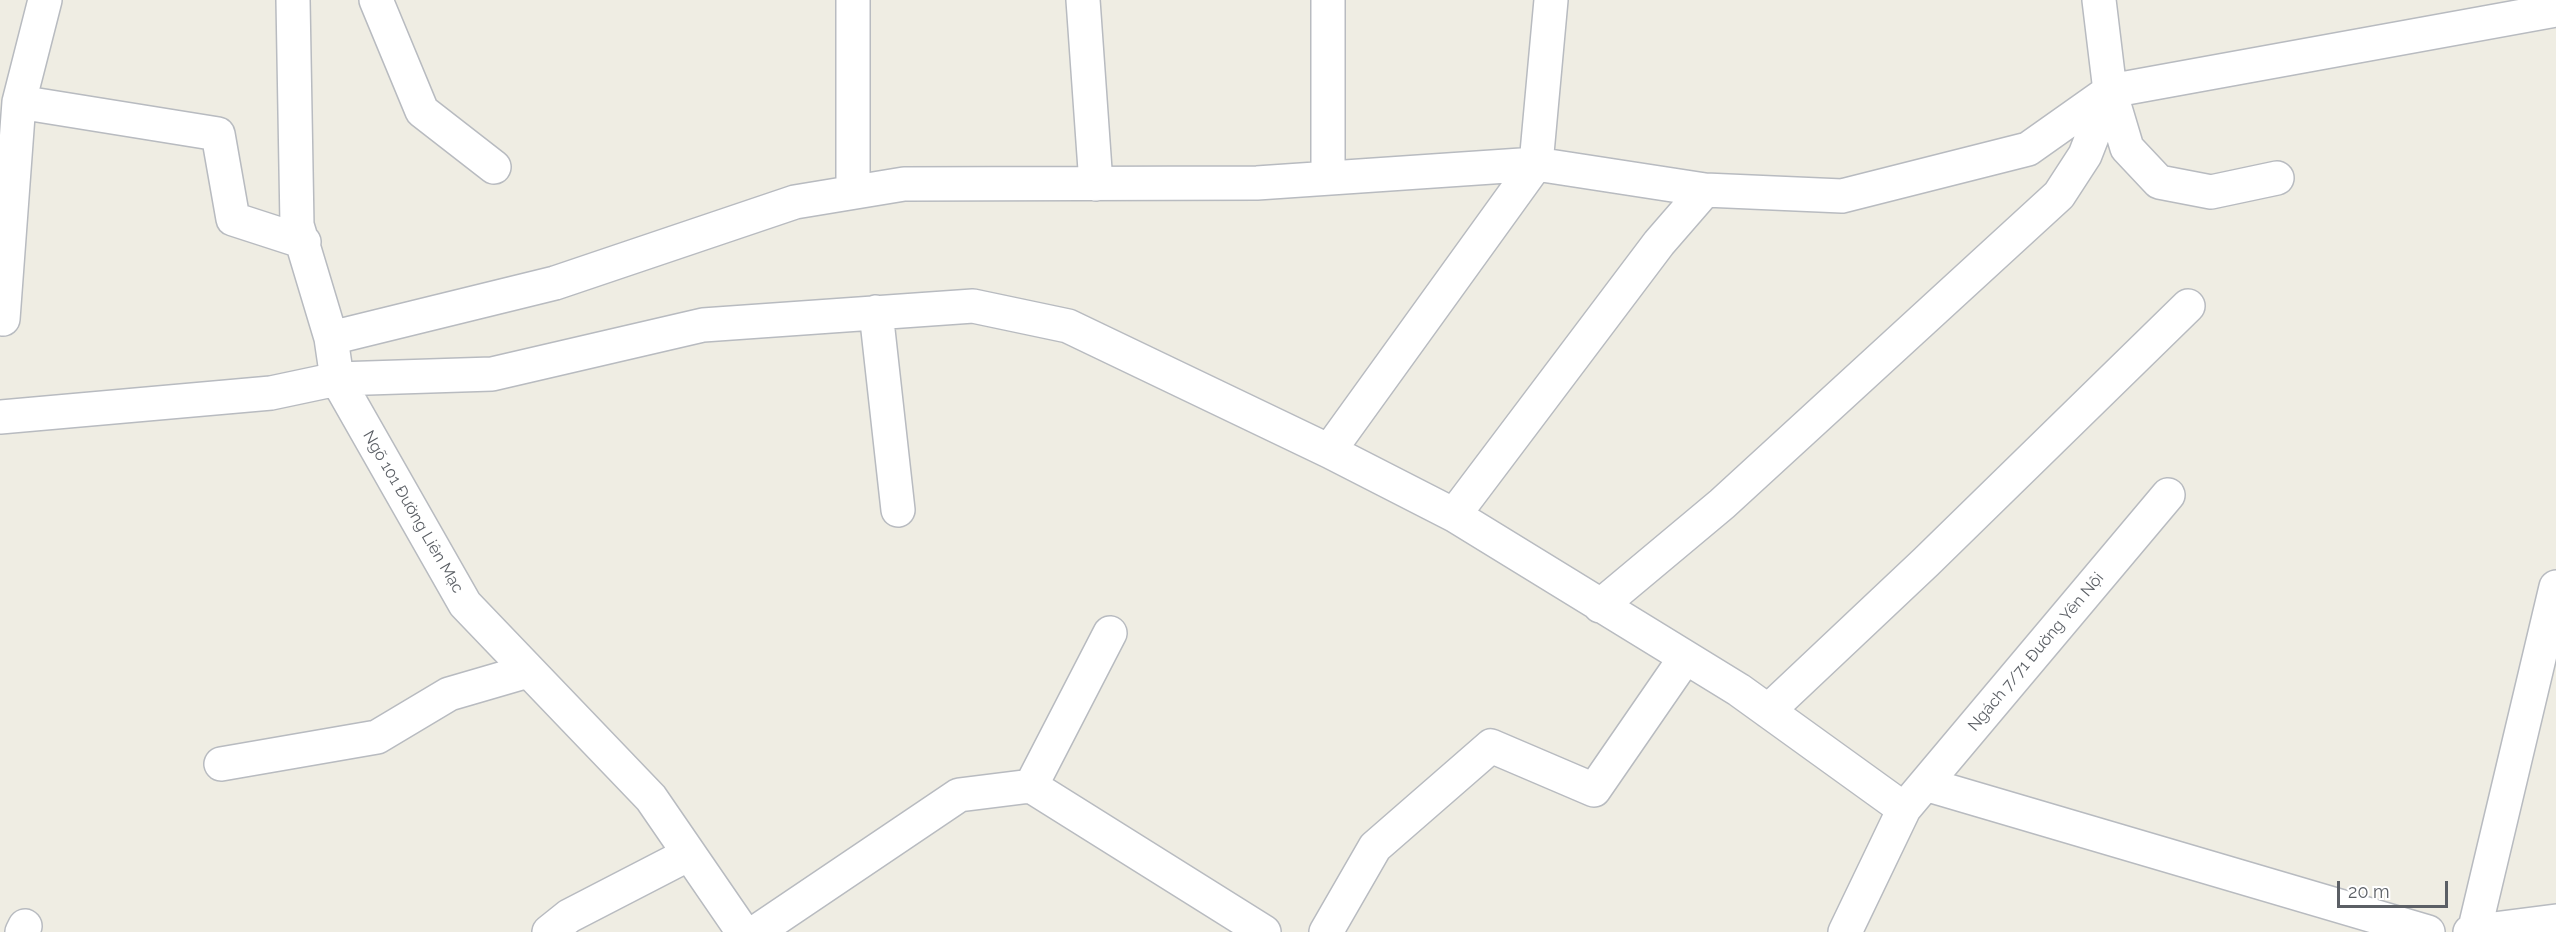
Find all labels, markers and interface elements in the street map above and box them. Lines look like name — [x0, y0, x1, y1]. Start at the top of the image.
street label: Ngõ 101 Đường Liên Mạc — [359, 427, 467, 597]
street label: Ngách 7/71 Đường Yên Nội — [1964, 569, 2108, 735]
scale bar — [2340, 869, 2451, 907]
text: 20 m — [2348, 881, 2390, 902]

